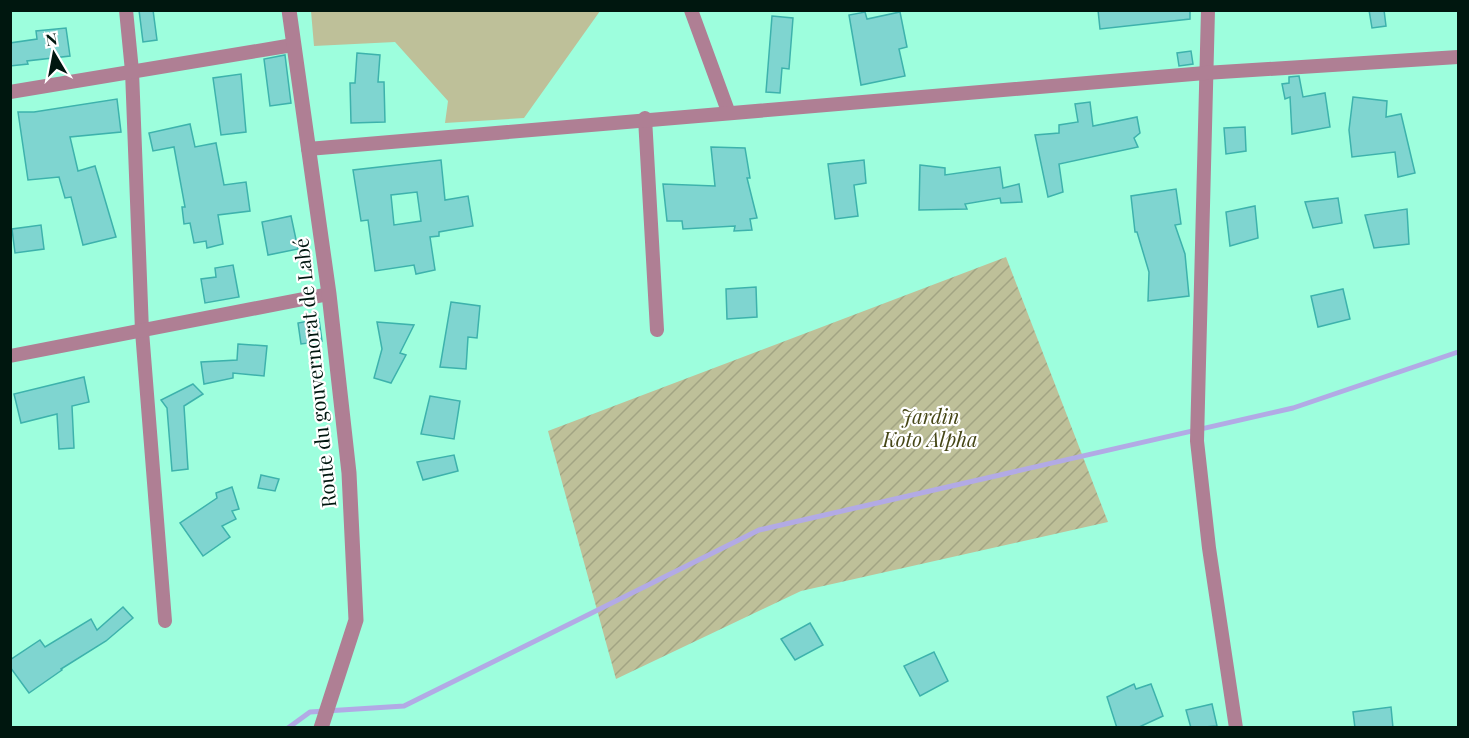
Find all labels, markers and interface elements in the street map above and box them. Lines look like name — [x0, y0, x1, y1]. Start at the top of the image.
north arrow — [24, 24, 84, 84]
text: N — [44, 27, 59, 50]
street label: Route du gouvernorat de Labé — [286, 237, 342, 509]
park label: Jardin Koto Alpha — [882, 402, 977, 452]

